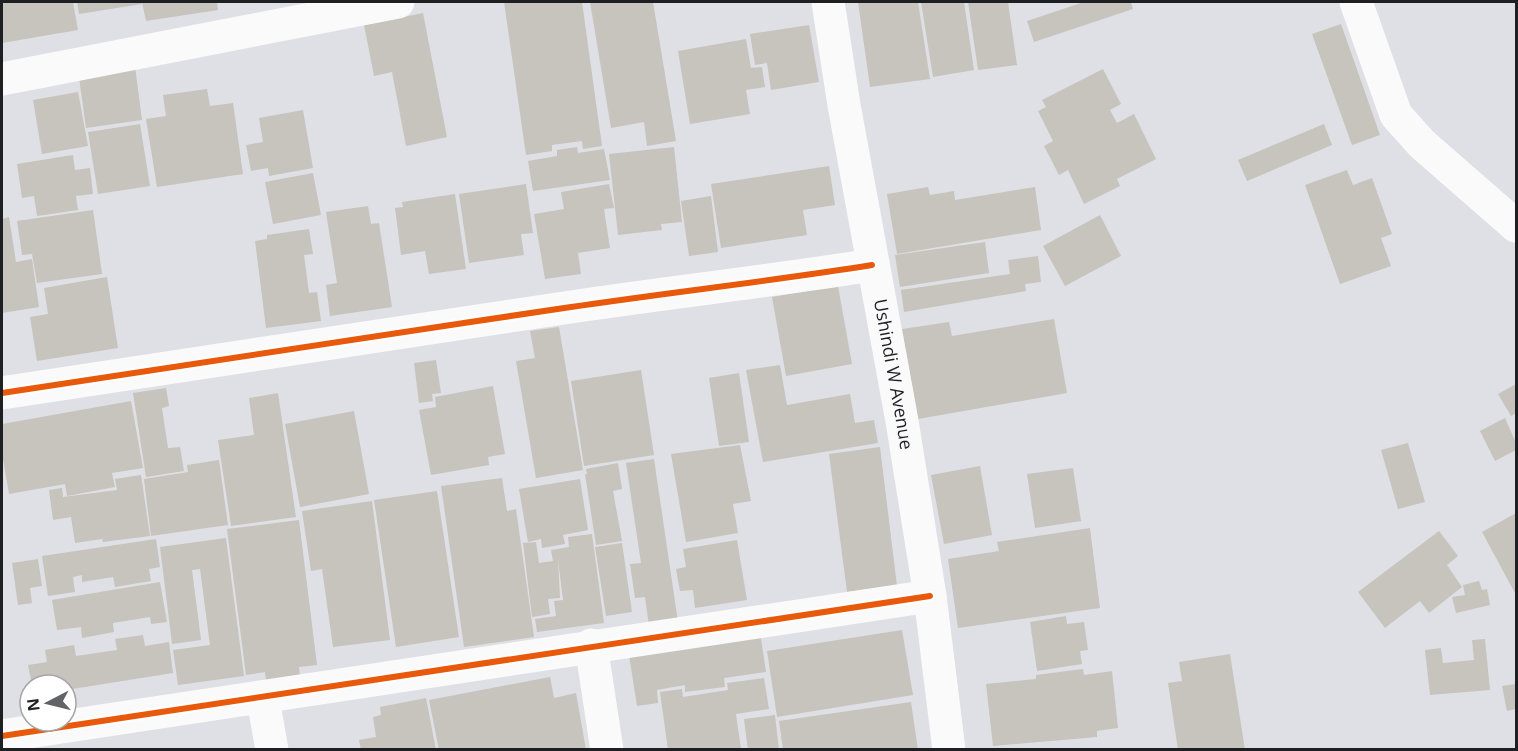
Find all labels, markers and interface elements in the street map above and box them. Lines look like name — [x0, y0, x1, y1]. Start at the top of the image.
street label: Ushindi W Avenue — [869, 297, 919, 451]
north arrow — [18, 673, 78, 733]
text: N — [21, 697, 45, 713]

